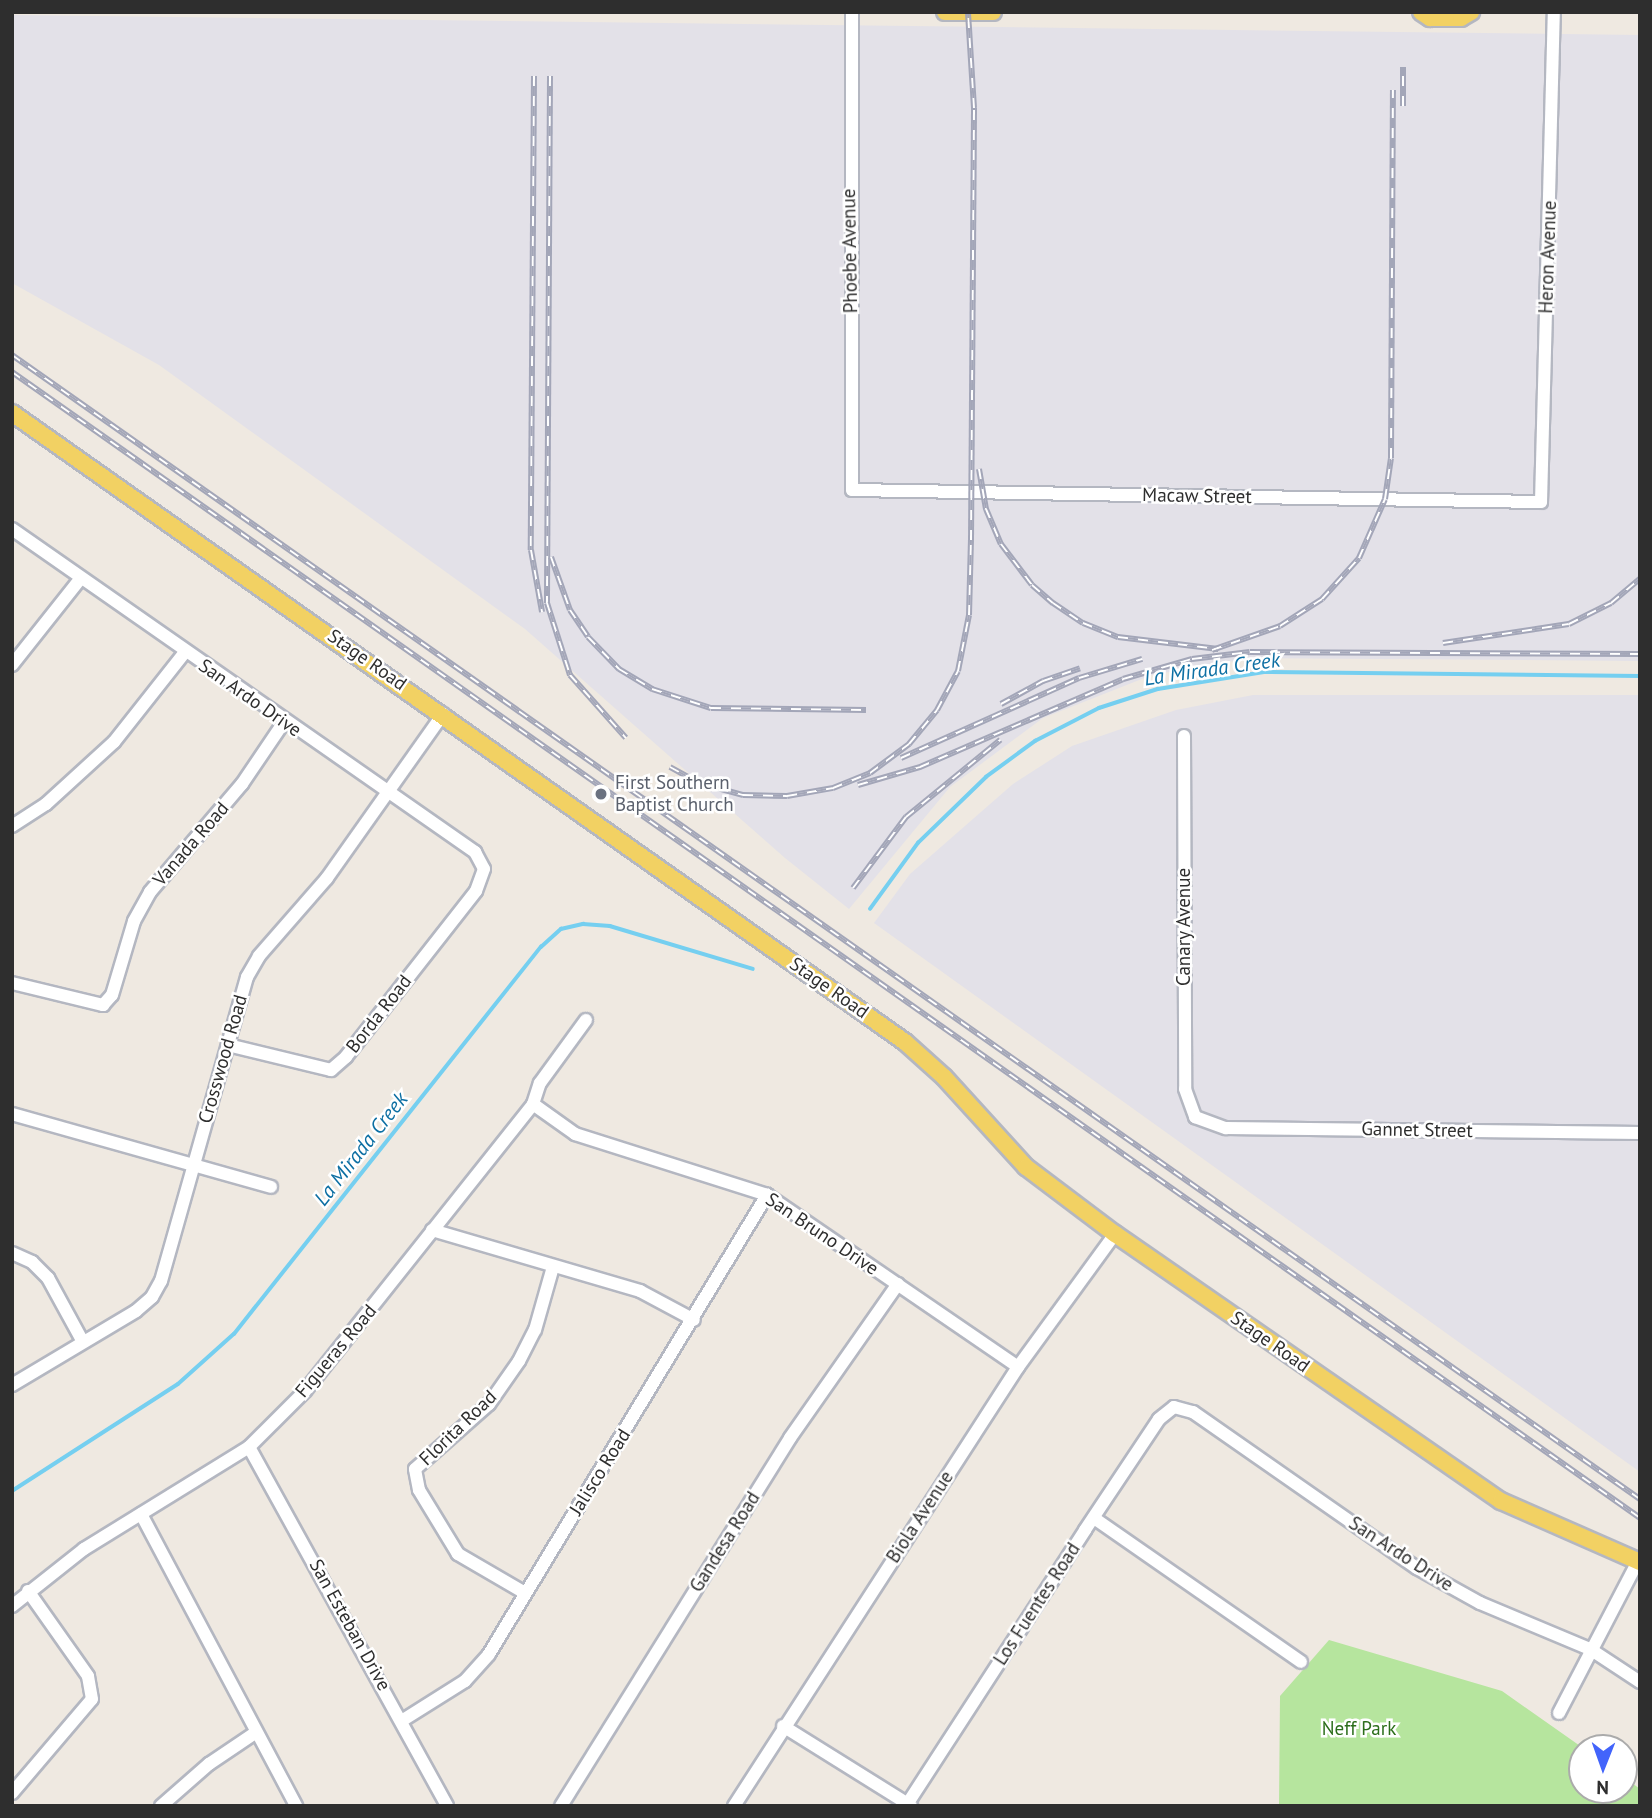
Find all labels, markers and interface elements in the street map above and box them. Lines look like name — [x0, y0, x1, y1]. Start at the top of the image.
street label: Phoebe Avenue — [838, 188, 862, 314]
street label: Heron Avenue — [1535, 200, 1561, 314]
street label: Macaw Street — [1142, 484, 1252, 508]
street label: Stage Road — [323, 625, 411, 695]
water label: La Mirada Creek — [1142, 647, 1282, 691]
street label: San Ardo Drive — [194, 654, 306, 742]
place label: First Southern Baptist Church — [615, 772, 734, 816]
marker: First Southern Baptist Church — [593, 786, 609, 802]
street label: Vanada Road — [148, 797, 234, 891]
street label: Canary Avenue — [1173, 867, 1195, 987]
street label: Stage Road — [785, 953, 873, 1023]
street label: Borda Road — [341, 970, 417, 1058]
street label: Crosswood Road — [194, 992, 252, 1126]
water label: La Mirada Creek — [309, 1087, 413, 1211]
street label: Gannet Street — [1361, 1118, 1473, 1142]
street label: San Bruno Drive — [761, 1188, 883, 1280]
street label: Figueras Road — [291, 1300, 381, 1402]
street label: Stage Road — [1226, 1307, 1314, 1377]
street label: Florita Road — [415, 1386, 501, 1470]
street label: Jalisco Road — [565, 1425, 635, 1519]
street label: Biola Avenue — [882, 1466, 958, 1568]
street label: Gandesa Road — [685, 1488, 765, 1596]
street label: San Ardo Drive — [1344, 1512, 1458, 1596]
street label: Los Fuentes Road — [989, 1539, 1085, 1669]
street label: San Esteban Drive — [304, 1555, 396, 1695]
park label: Neff Park — [1322, 1718, 1396, 1740]
north arrow — [1568, 1734, 1638, 1804]
text: N — [1596, 1776, 1609, 1800]

